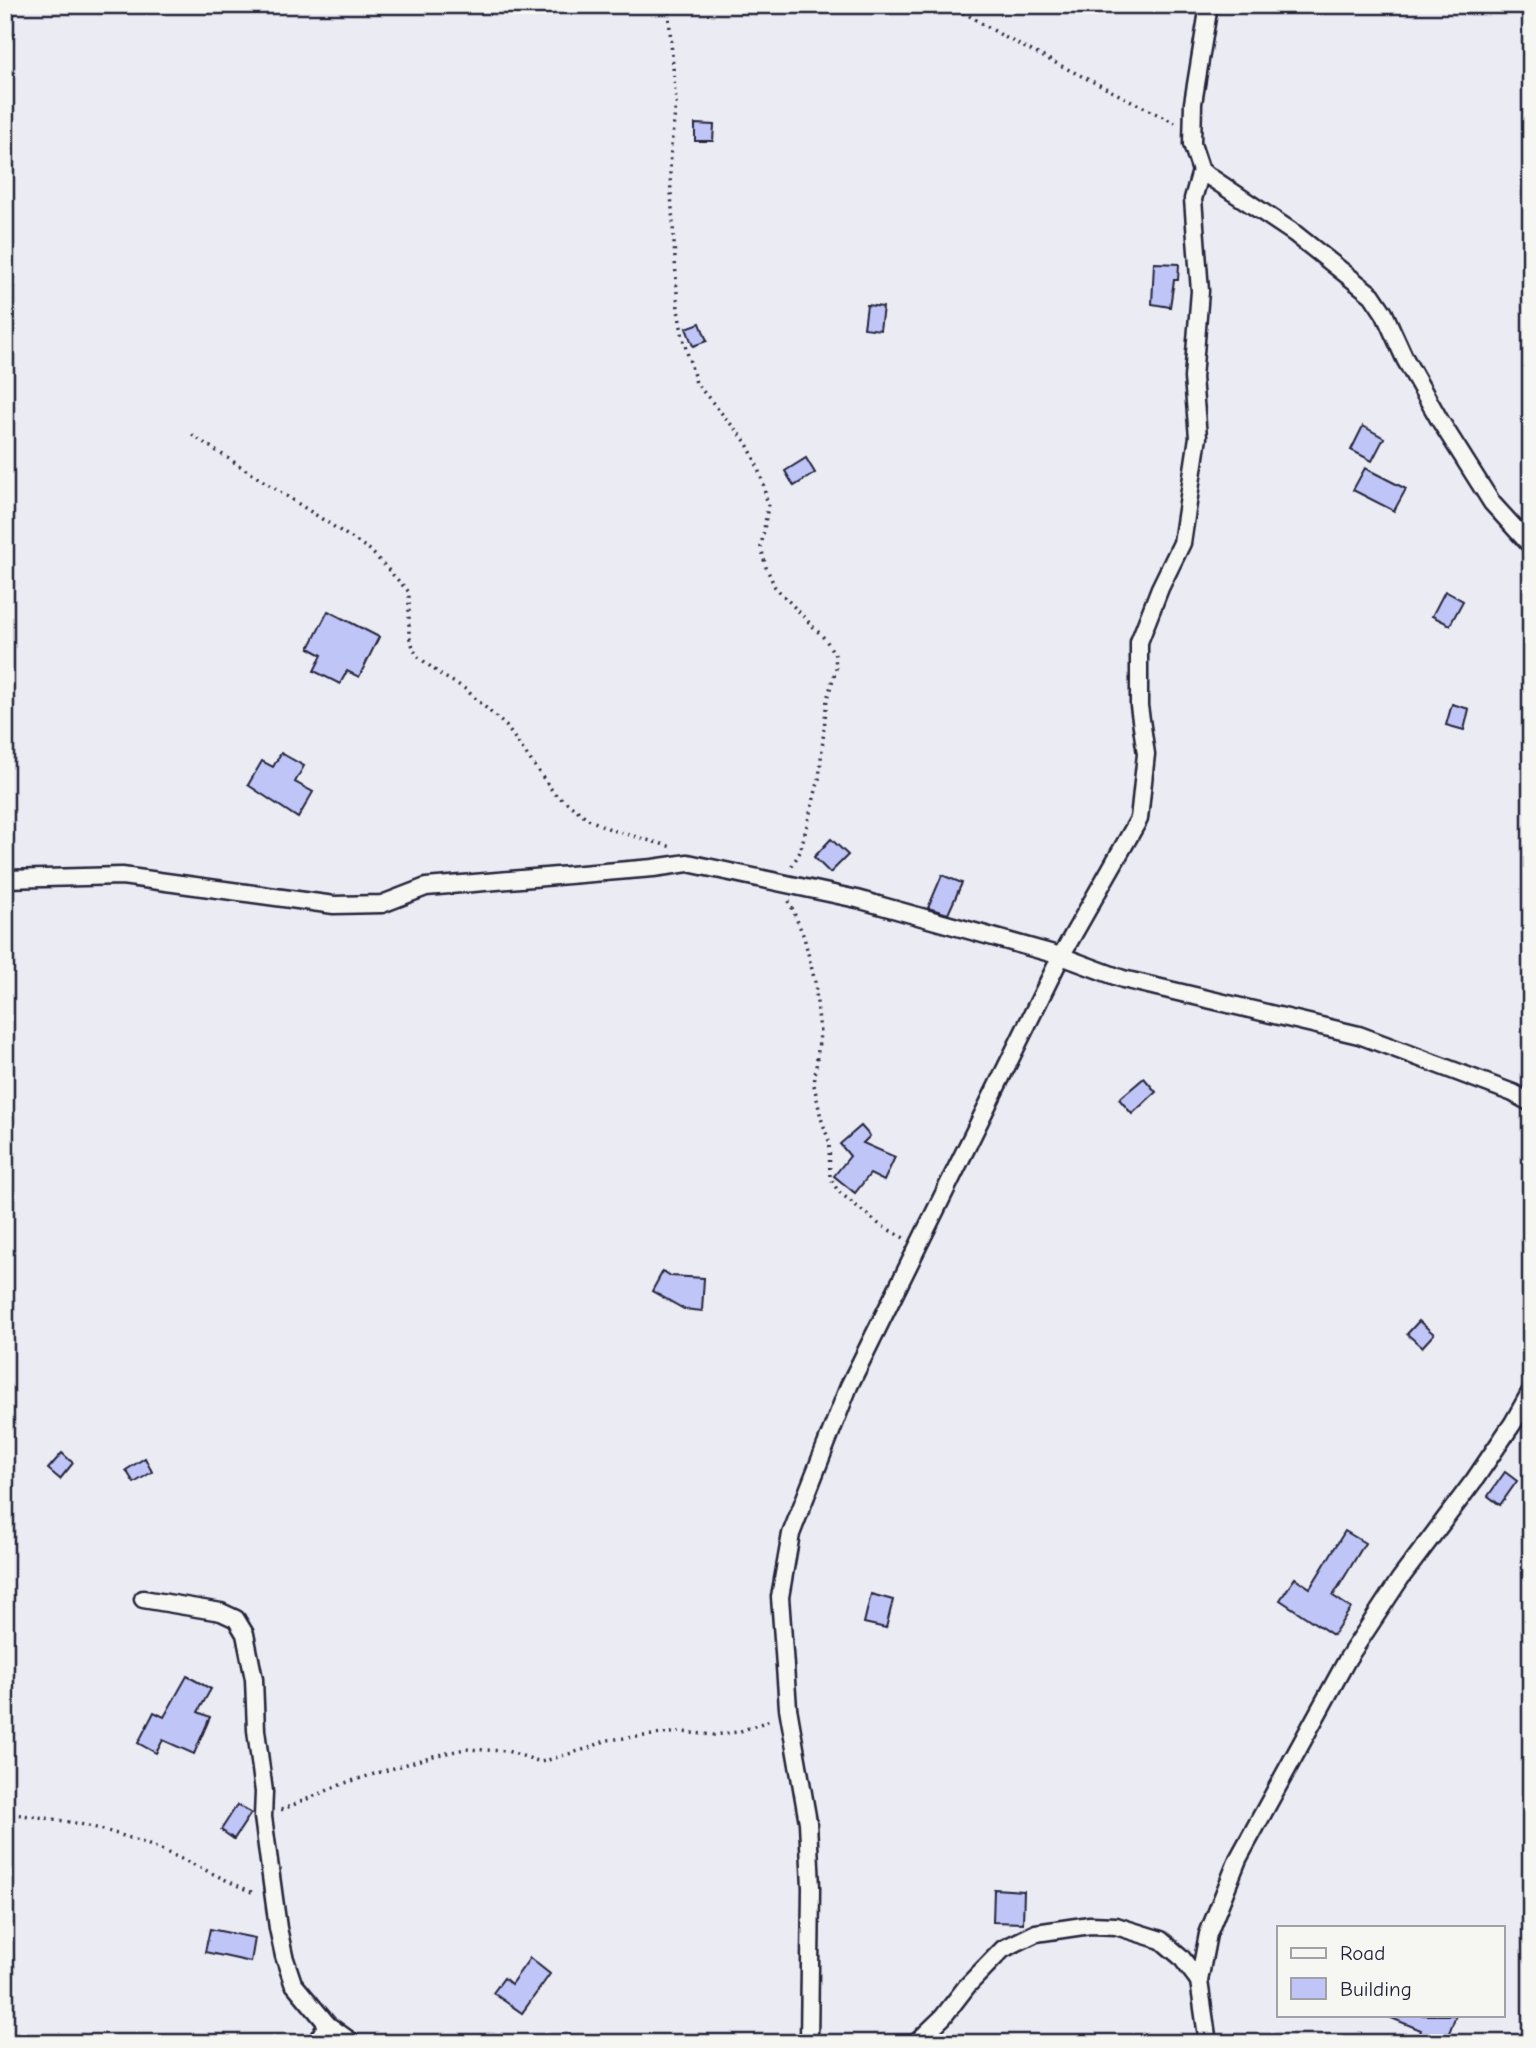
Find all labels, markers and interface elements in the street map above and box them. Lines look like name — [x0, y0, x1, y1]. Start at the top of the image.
legend — [1277, 1926, 1504, 2016]
text: Road — [1340, 1941, 1385, 1965]
text: Building — [1340, 1977, 1412, 2001]

